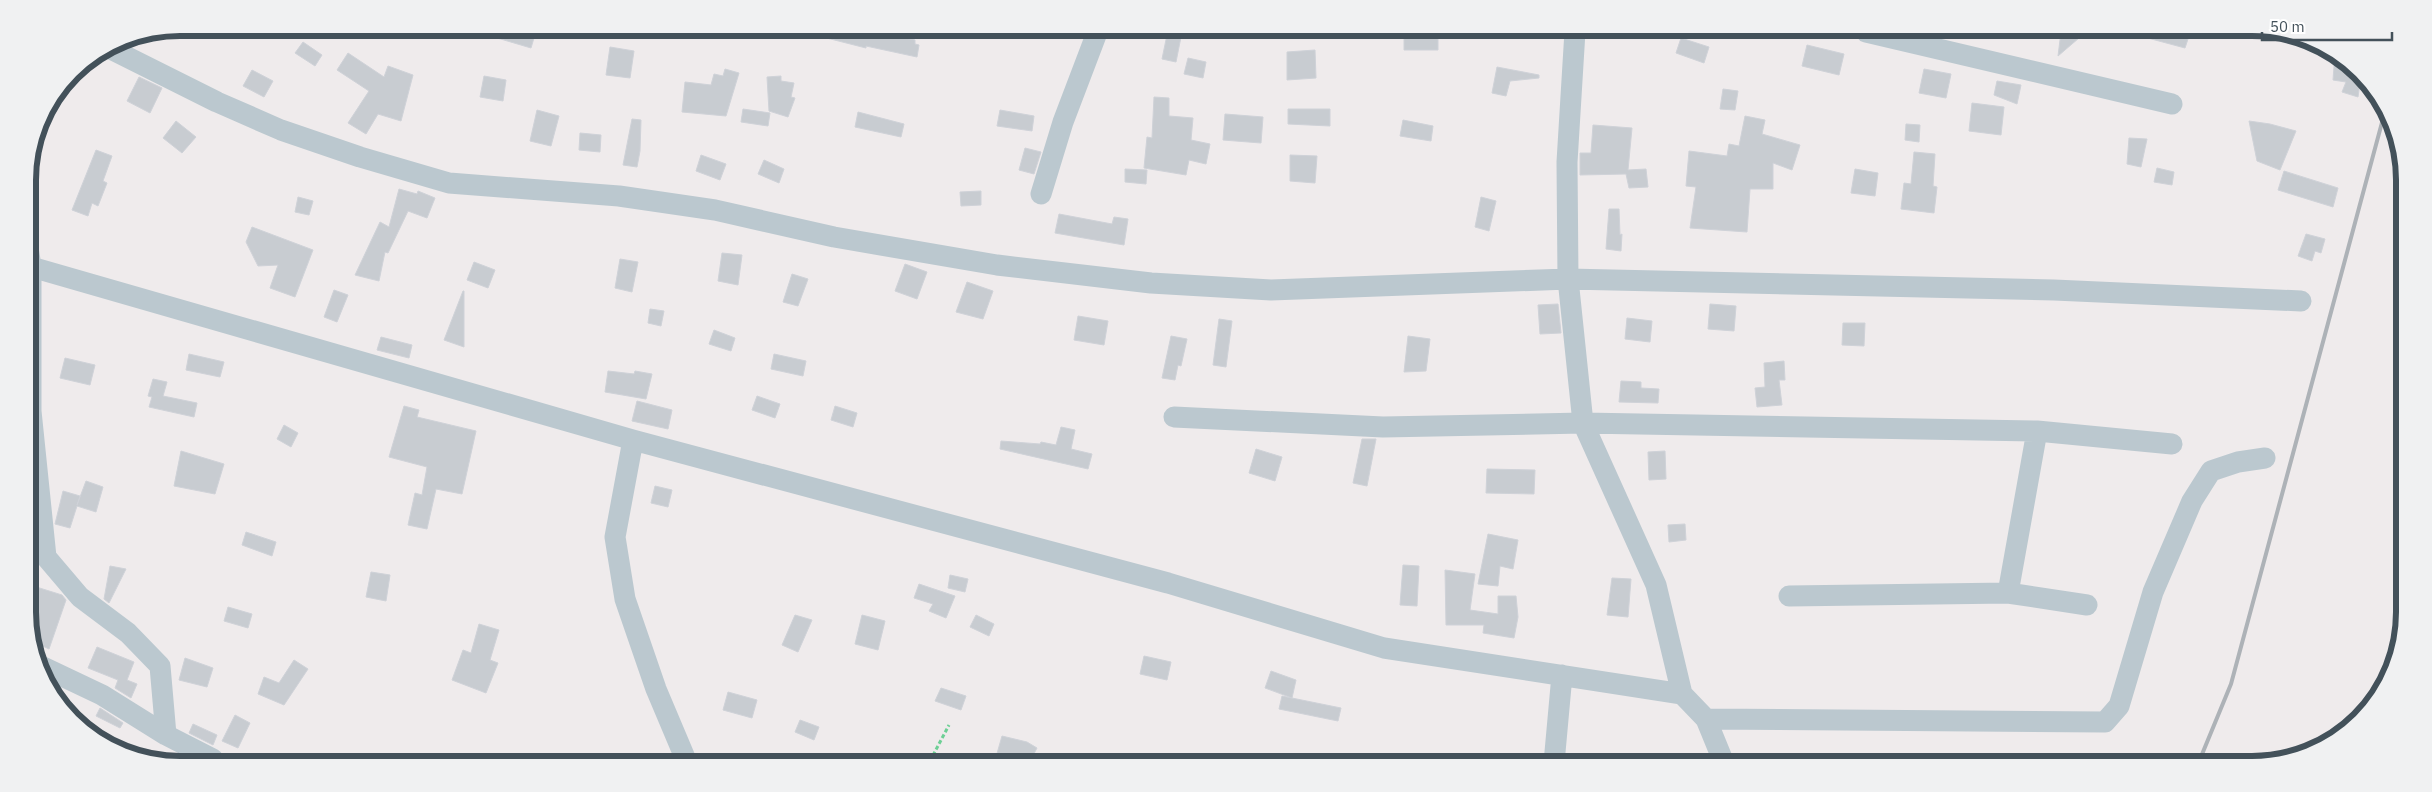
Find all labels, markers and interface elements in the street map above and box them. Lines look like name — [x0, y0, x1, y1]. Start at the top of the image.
scale bar — [2262, 10, 2392, 42]
text: 50 m — [2270, 17, 2305, 36]

